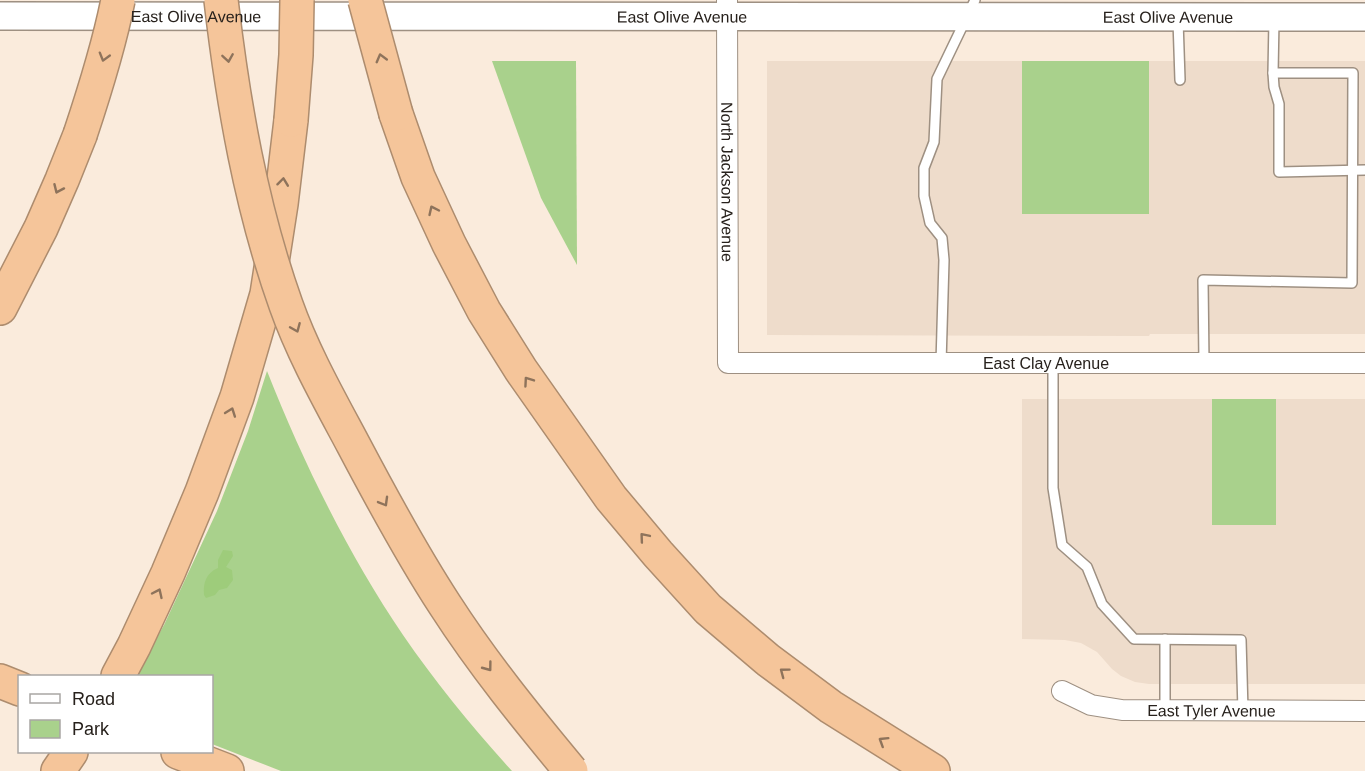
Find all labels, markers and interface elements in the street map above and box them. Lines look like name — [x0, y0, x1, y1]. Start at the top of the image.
street label: East Olive Avenue — [131, 8, 261, 25]
street label: East Olive Avenue — [617, 8, 747, 25]
street label: East Olive Avenue — [1103, 8, 1233, 25]
one-way arrow — [99, 51, 111, 62]
one-way arrow — [221, 53, 234, 63]
one-way arrow — [375, 53, 388, 63]
street label: North Jackson Avenue — [719, 102, 736, 262]
one-way arrow — [277, 177, 289, 186]
one-way arrow — [54, 183, 66, 194]
one-way arrow — [429, 206, 441, 217]
one-way arrow — [289, 322, 301, 333]
street label: East Clay Avenue — [983, 355, 1109, 372]
one-way arrow — [524, 376, 535, 387]
one-way arrow — [224, 408, 236, 419]
one-way arrow — [376, 496, 388, 506]
one-way arrow — [640, 533, 651, 544]
one-way arrow — [151, 589, 163, 600]
one-way arrow — [480, 660, 491, 671]
one-way arrow — [780, 669, 791, 680]
legend — [18, 675, 213, 753]
text: Road — [72, 689, 115, 709]
street label: East Tyler Avenue — [1147, 702, 1276, 719]
text: Park — [72, 719, 110, 739]
one-way arrow — [879, 736, 889, 748]

